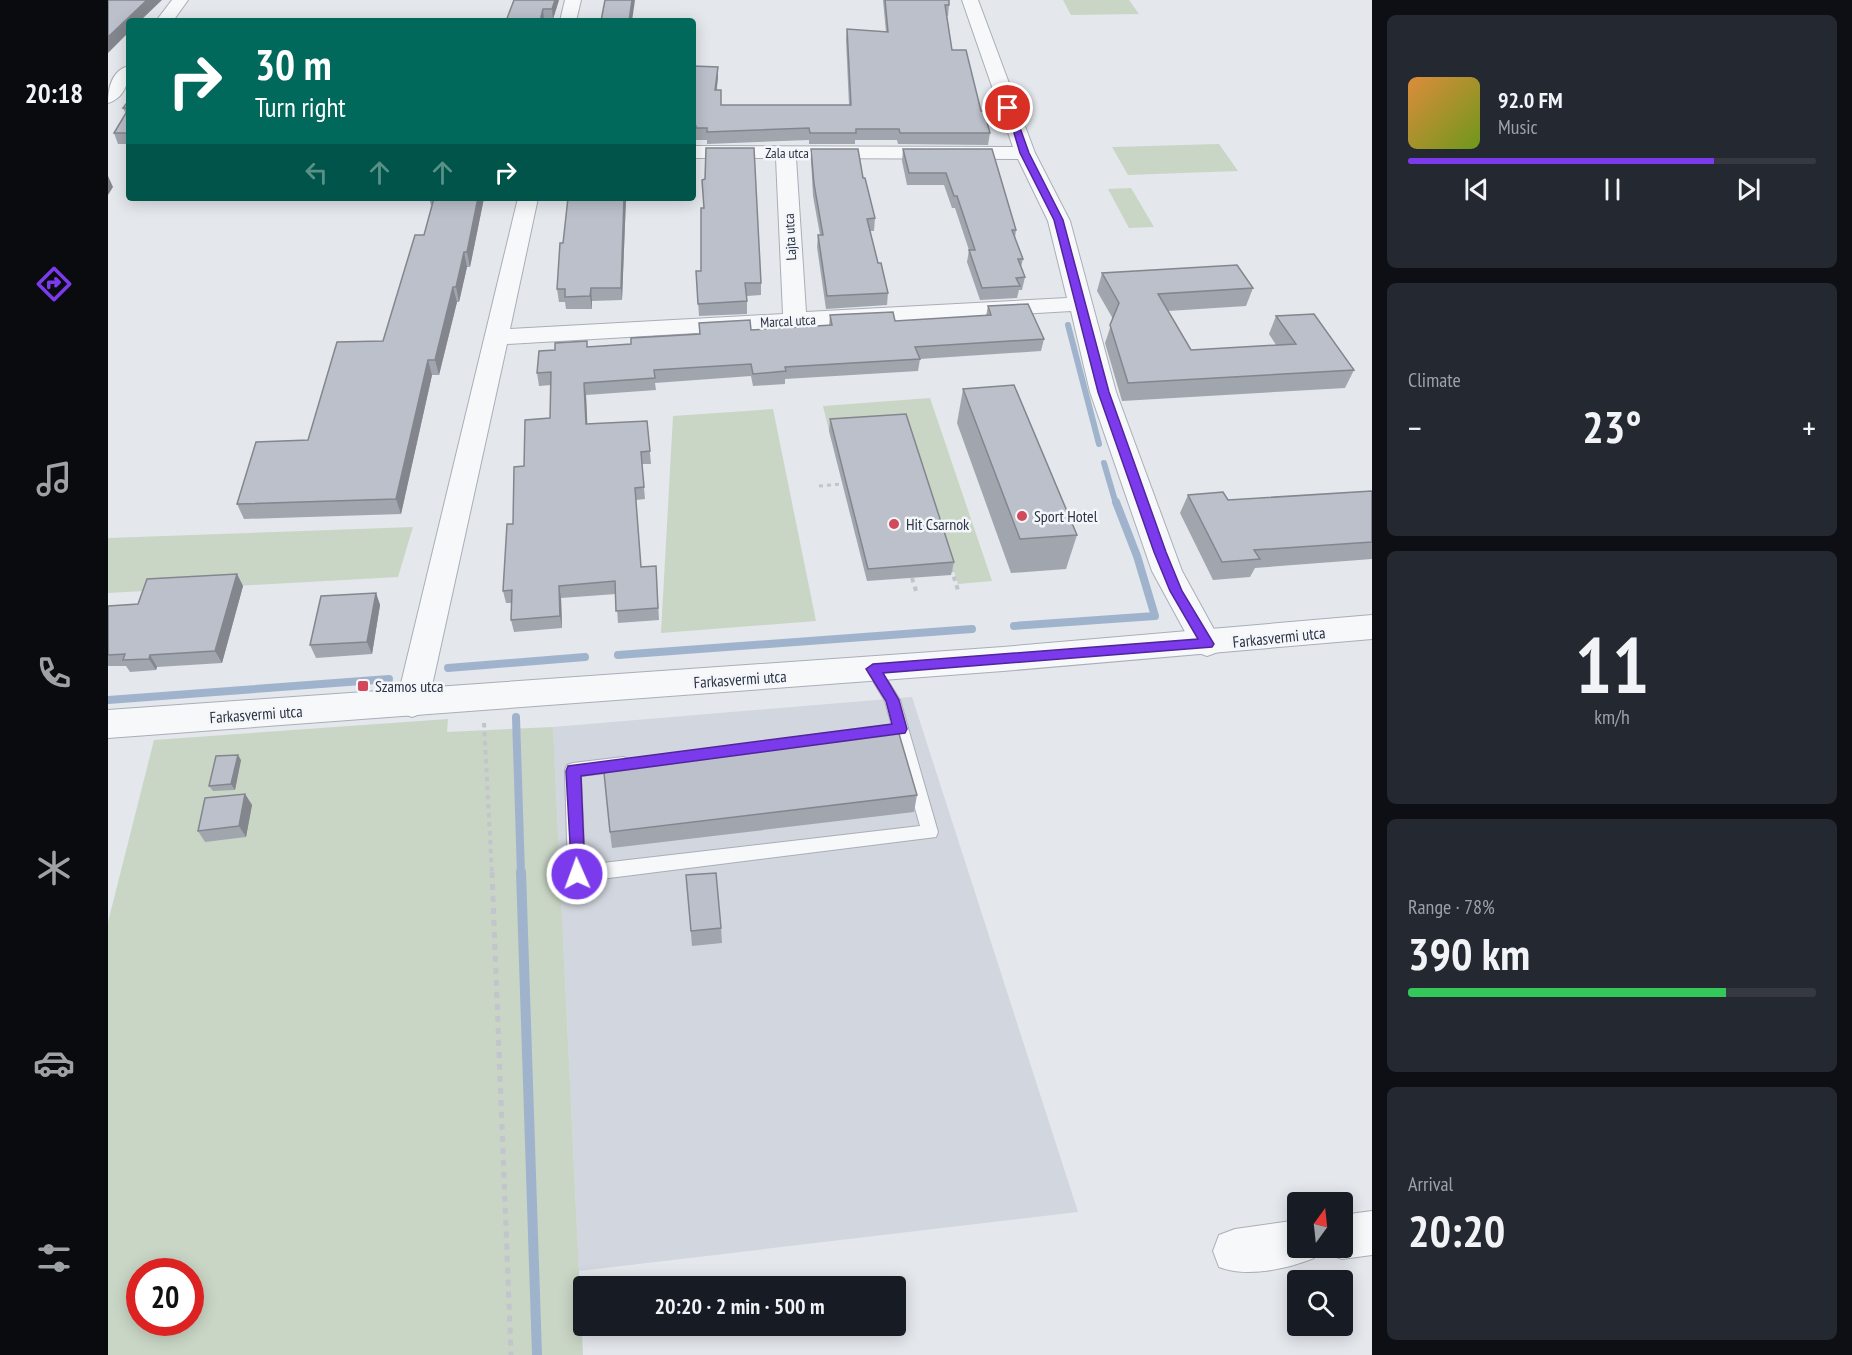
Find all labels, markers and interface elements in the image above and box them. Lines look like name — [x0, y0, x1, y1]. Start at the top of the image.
text: 30 m — [255, 37, 332, 92]
icon: right — [156, 42, 234, 120]
text: 20:18 — [25, 76, 83, 110]
pin — [982, 82, 1033, 133]
text: 92.0 FM — [1498, 86, 1563, 114]
text: Turn right — [255, 90, 346, 124]
icon: arrive — [991, 91, 1024, 124]
text: Music — [1498, 114, 1538, 140]
street label: Zala utca — [765, 144, 809, 162]
icon: left — [300, 156, 333, 189]
icon: ahead — [363, 156, 396, 189]
icon: ahead — [426, 156, 459, 189]
icon: right — [489, 156, 522, 189]
icon: previous — [1460, 173, 1493, 206]
icon: pause — [1596, 173, 1629, 206]
icon: next — [1732, 173, 1765, 206]
street label: Lajta utca — [780, 213, 800, 261]
icon: directions — [33, 263, 75, 305]
street label: Marcal utca — [760, 311, 816, 331]
text: Climate — [1408, 367, 1461, 393]
text: 23° — [1582, 397, 1642, 455]
text: − — [1408, 406, 1422, 449]
text: + — [1802, 406, 1816, 449]
icon: music — [33, 458, 75, 500]
place label: Sport Hotel — [1034, 506, 1098, 526]
marker: Sport Hotel — [1015, 509, 1029, 523]
place label: Hit Csarnok — [906, 514, 970, 534]
marker: Hit Csarnok — [887, 517, 901, 531]
text: 11 — [1575, 614, 1649, 715]
street label: Farkasvermi utca — [1232, 622, 1326, 652]
icon: phone — [33, 652, 75, 694]
street label: Farkasvermi utca — [693, 666, 787, 692]
place label: Szamos utca — [375, 676, 443, 696]
marker: Szamos utca — [356, 679, 370, 693]
street label: Farkasvermi utca — [209, 701, 303, 727]
text: km/h — [1594, 704, 1630, 730]
position arrow — [545, 842, 609, 906]
icon: climate — [33, 847, 75, 889]
text: Range · 78% — [1408, 894, 1495, 920]
text: 390 km — [1408, 924, 1530, 982]
icon: car — [33, 1042, 75, 1084]
text: Arrival — [1408, 1171, 1453, 1197]
north arrow — [1287, 1192, 1353, 1258]
map controls — [1287, 1192, 1353, 1336]
text: 20:20 — [1408, 1201, 1505, 1259]
icon: filters — [33, 1237, 75, 1279]
speed limit sign: 20 — [126, 1258, 204, 1336]
button: search — [1287, 1270, 1353, 1336]
text: 20:20 · 2 min · 500 m — [654, 1292, 825, 1320]

